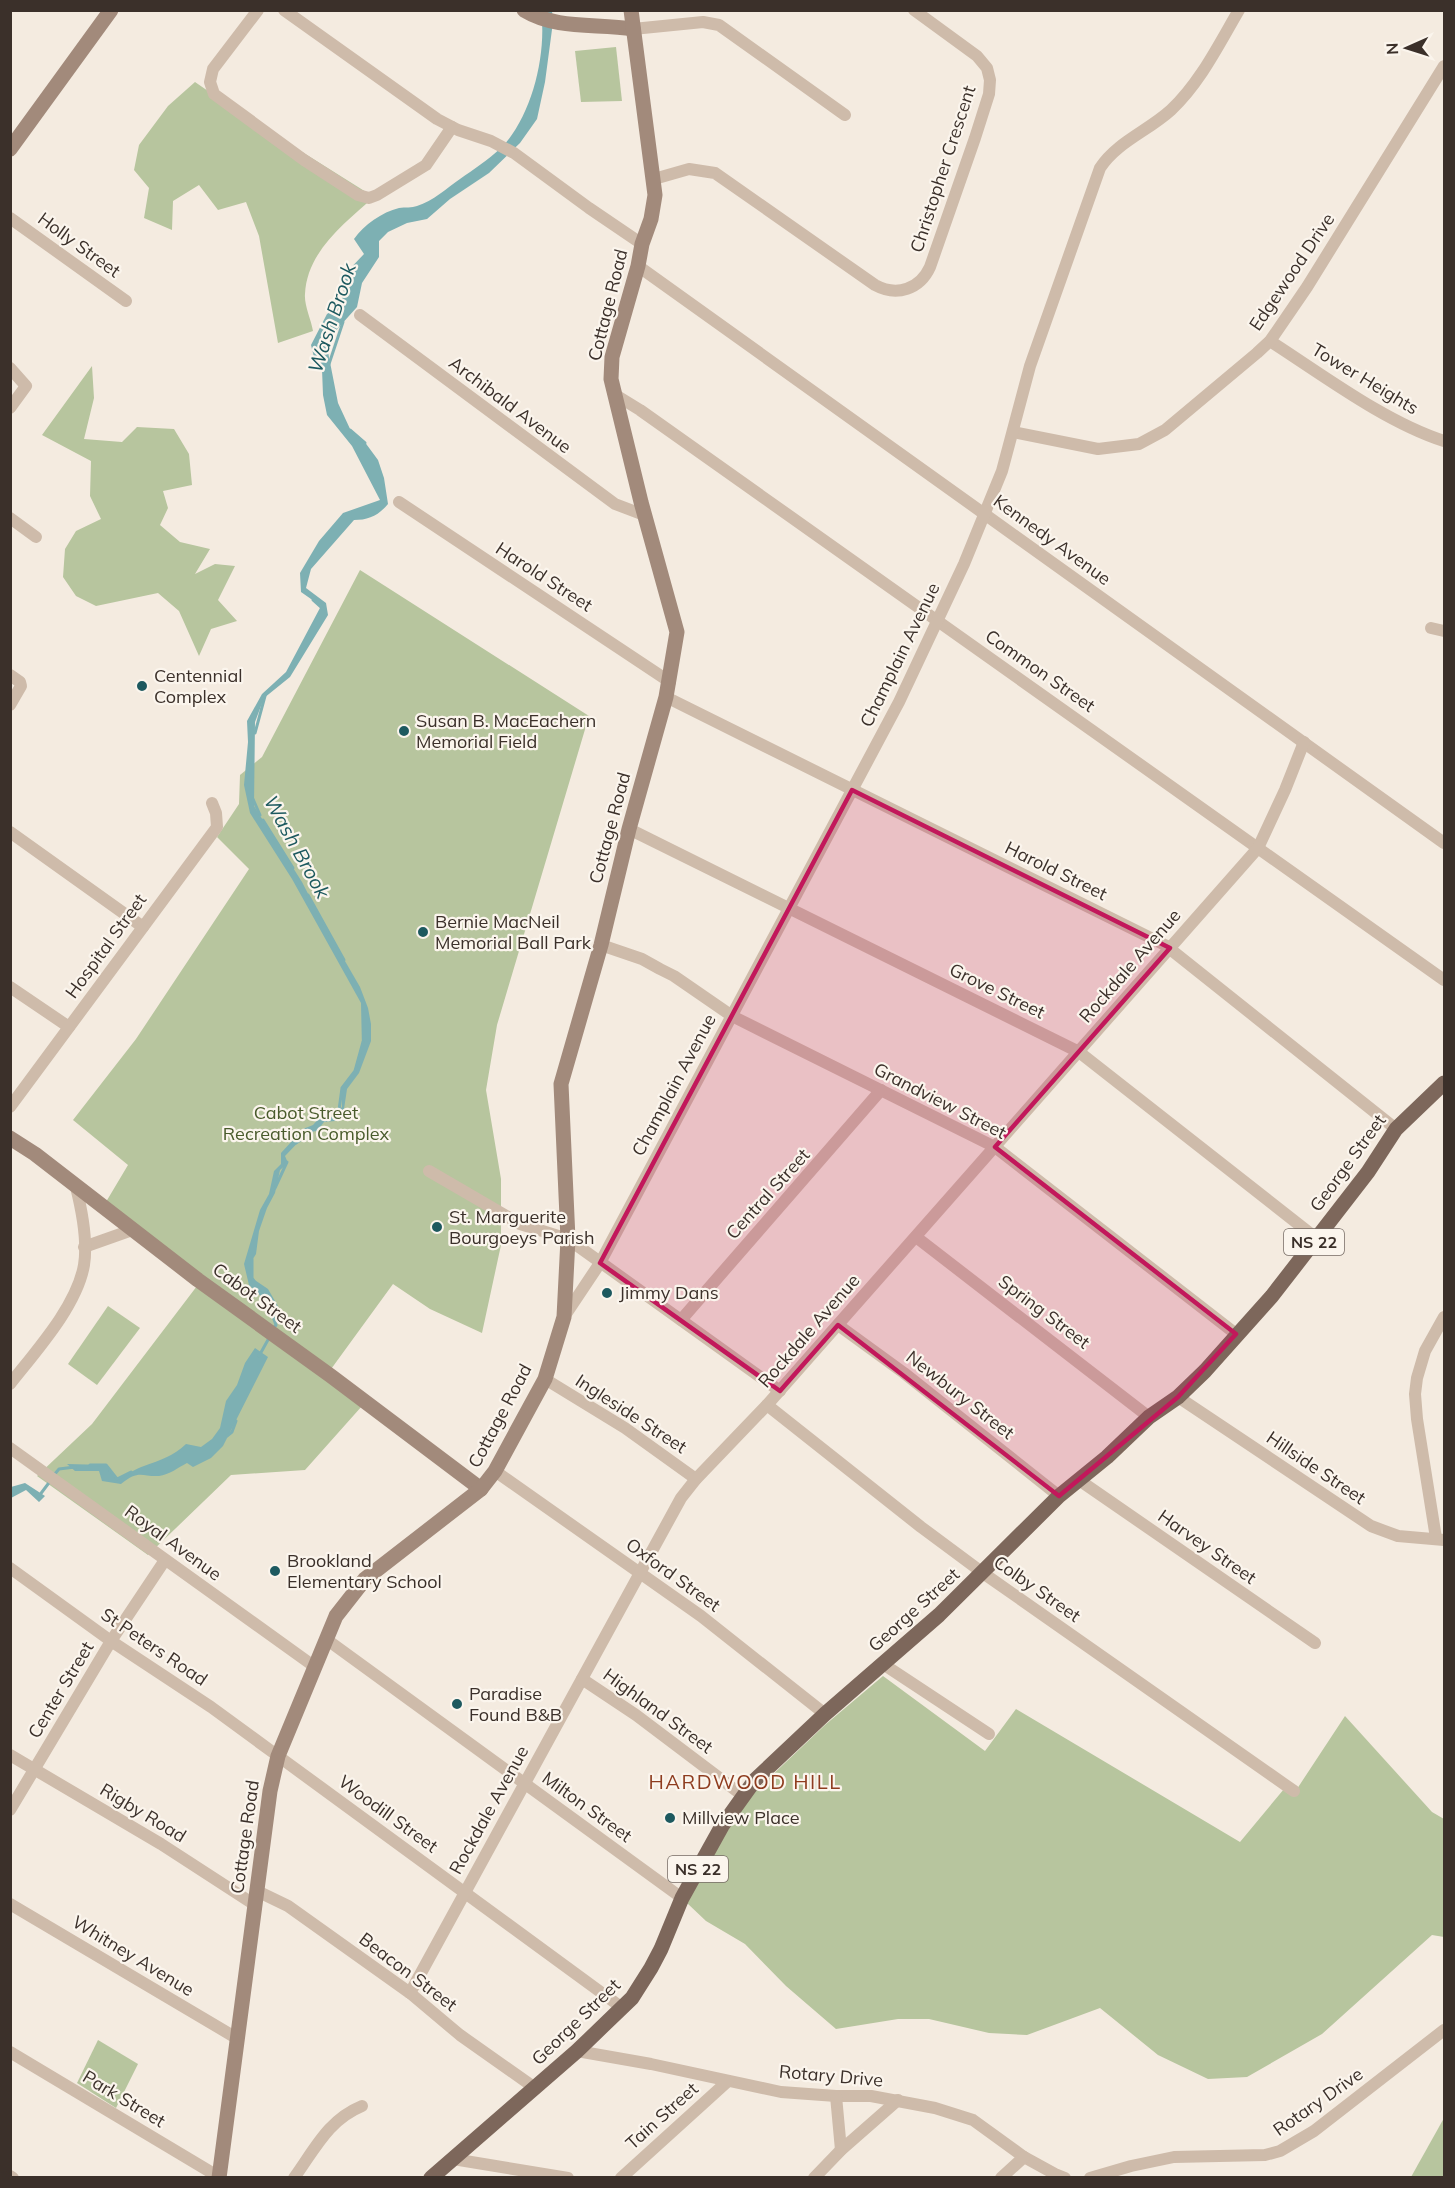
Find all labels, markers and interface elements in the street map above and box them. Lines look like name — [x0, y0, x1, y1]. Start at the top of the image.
north arrow — [1377, 18, 1437, 78]
text: N — [1382, 42, 1402, 55]
street label: Christopher Crescent — [905, 82, 980, 255]
street label: Holly Street — [33, 207, 125, 282]
street label: Edgewood Drive — [1244, 209, 1339, 335]
street label: Cottage Road — [583, 247, 633, 363]
water label: Wash Brook — [302, 259, 361, 376]
street label: Tower Heights — [1308, 338, 1423, 420]
street label: Archibald Avenue — [444, 351, 576, 458]
street label: Kennedy Avenue — [989, 489, 1116, 590]
street label: Harold Street — [492, 537, 597, 616]
street label: Champlain Avenue — [855, 579, 944, 731]
street label: Common Street — [981, 624, 1100, 717]
place label: Centennial Complex — [154, 664, 243, 708]
marker: Centennial Complex — [135, 679, 149, 693]
place label: Susan B. MacEachern Memorial Field — [416, 709, 596, 753]
marker: Susan B. MacEachern Memorial Field — [397, 724, 411, 738]
street label: Cottage Road — [584, 770, 635, 886]
water label: Wash Brook — [259, 791, 336, 903]
street label: Harold Street — [1001, 836, 1111, 905]
street label: Hospital Street — [60, 889, 151, 1003]
street label: Rockdale Avenue — [1074, 904, 1185, 1027]
place label: Bernie MacNeil Memorial Ball Park — [435, 910, 592, 954]
marker: Bernie MacNeil Memorial Ball Park — [416, 925, 430, 939]
street label: Grove Street — [946, 958, 1049, 1024]
street label: Champlain Avenue — [626, 1010, 721, 1160]
street label: Grandview Street — [870, 1057, 1010, 1144]
park label: Cabot Street Recreation Complex — [223, 1101, 389, 1145]
street label: George Street — [1305, 1110, 1391, 1216]
street label: Central Street — [721, 1143, 814, 1244]
place label: St. Marguerite Bourgoeys Parish — [449, 1205, 595, 1249]
marker: St. Marguerite Bourgoeys Parish — [430, 1220, 444, 1234]
road number: NS 22 — [1284, 1229, 1344, 1255]
street label: Cabot Street — [208, 1258, 306, 1338]
street label: Rockdale Avenue — [753, 1269, 864, 1392]
street label: Spring Street — [994, 1270, 1095, 1353]
place label: Jimmy Dans — [619, 1281, 719, 1304]
marker: Jimmy Dans — [600, 1286, 614, 1300]
street label: Newbury Street — [902, 1345, 1019, 1444]
street label: Cottage Road — [463, 1360, 537, 1472]
street label: Ingleside Street — [571, 1369, 691, 1458]
street label: Hillside Street — [1262, 1426, 1370, 1509]
street label: Royal Avenue — [120, 1500, 226, 1585]
street label: Harvey Street — [1154, 1504, 1261, 1589]
street label: Oxford Street — [622, 1533, 725, 1617]
place label: Brookland Elementary School — [287, 1549, 442, 1593]
street label: Colby Street — [989, 1550, 1085, 1627]
street label: George Street — [863, 1563, 964, 1657]
marker: Brookland Elementary School — [268, 1564, 282, 1578]
street label: St Peters Road — [97, 1603, 212, 1691]
street label: Center Street — [23, 1637, 99, 1742]
street label: Highland Street — [599, 1663, 718, 1758]
place label: Paradise Found B&B — [469, 1682, 562, 1726]
marker: Paradise Found B&B — [450, 1697, 464, 1711]
street label: Rockdale Avenue — [444, 1741, 533, 1878]
street label: Milton Street — [538, 1766, 637, 1847]
district label: HARDWOOD HILL — [648, 1769, 842, 1794]
street label: Woodill Street — [334, 1770, 443, 1857]
street label: Rigby Road — [96, 1778, 191, 1847]
street label: Cottage Road — [225, 1779, 264, 1895]
place label: Millview Place — [682, 1806, 799, 1829]
marker: Millview Place — [663, 1811, 677, 1825]
road number: NS 22 — [668, 1856, 728, 1882]
street label: Whitney Avenue — [68, 1910, 198, 2001]
street label: Beacon Street — [355, 1927, 462, 2016]
street label: George Street — [526, 1974, 625, 2070]
street label: Rotary Drive — [778, 2059, 884, 2092]
street label: Rotary Drive — [1268, 2062, 1367, 2141]
street label: Park Street — [79, 2065, 170, 2132]
street label: Tain Street — [621, 2077, 703, 2154]

